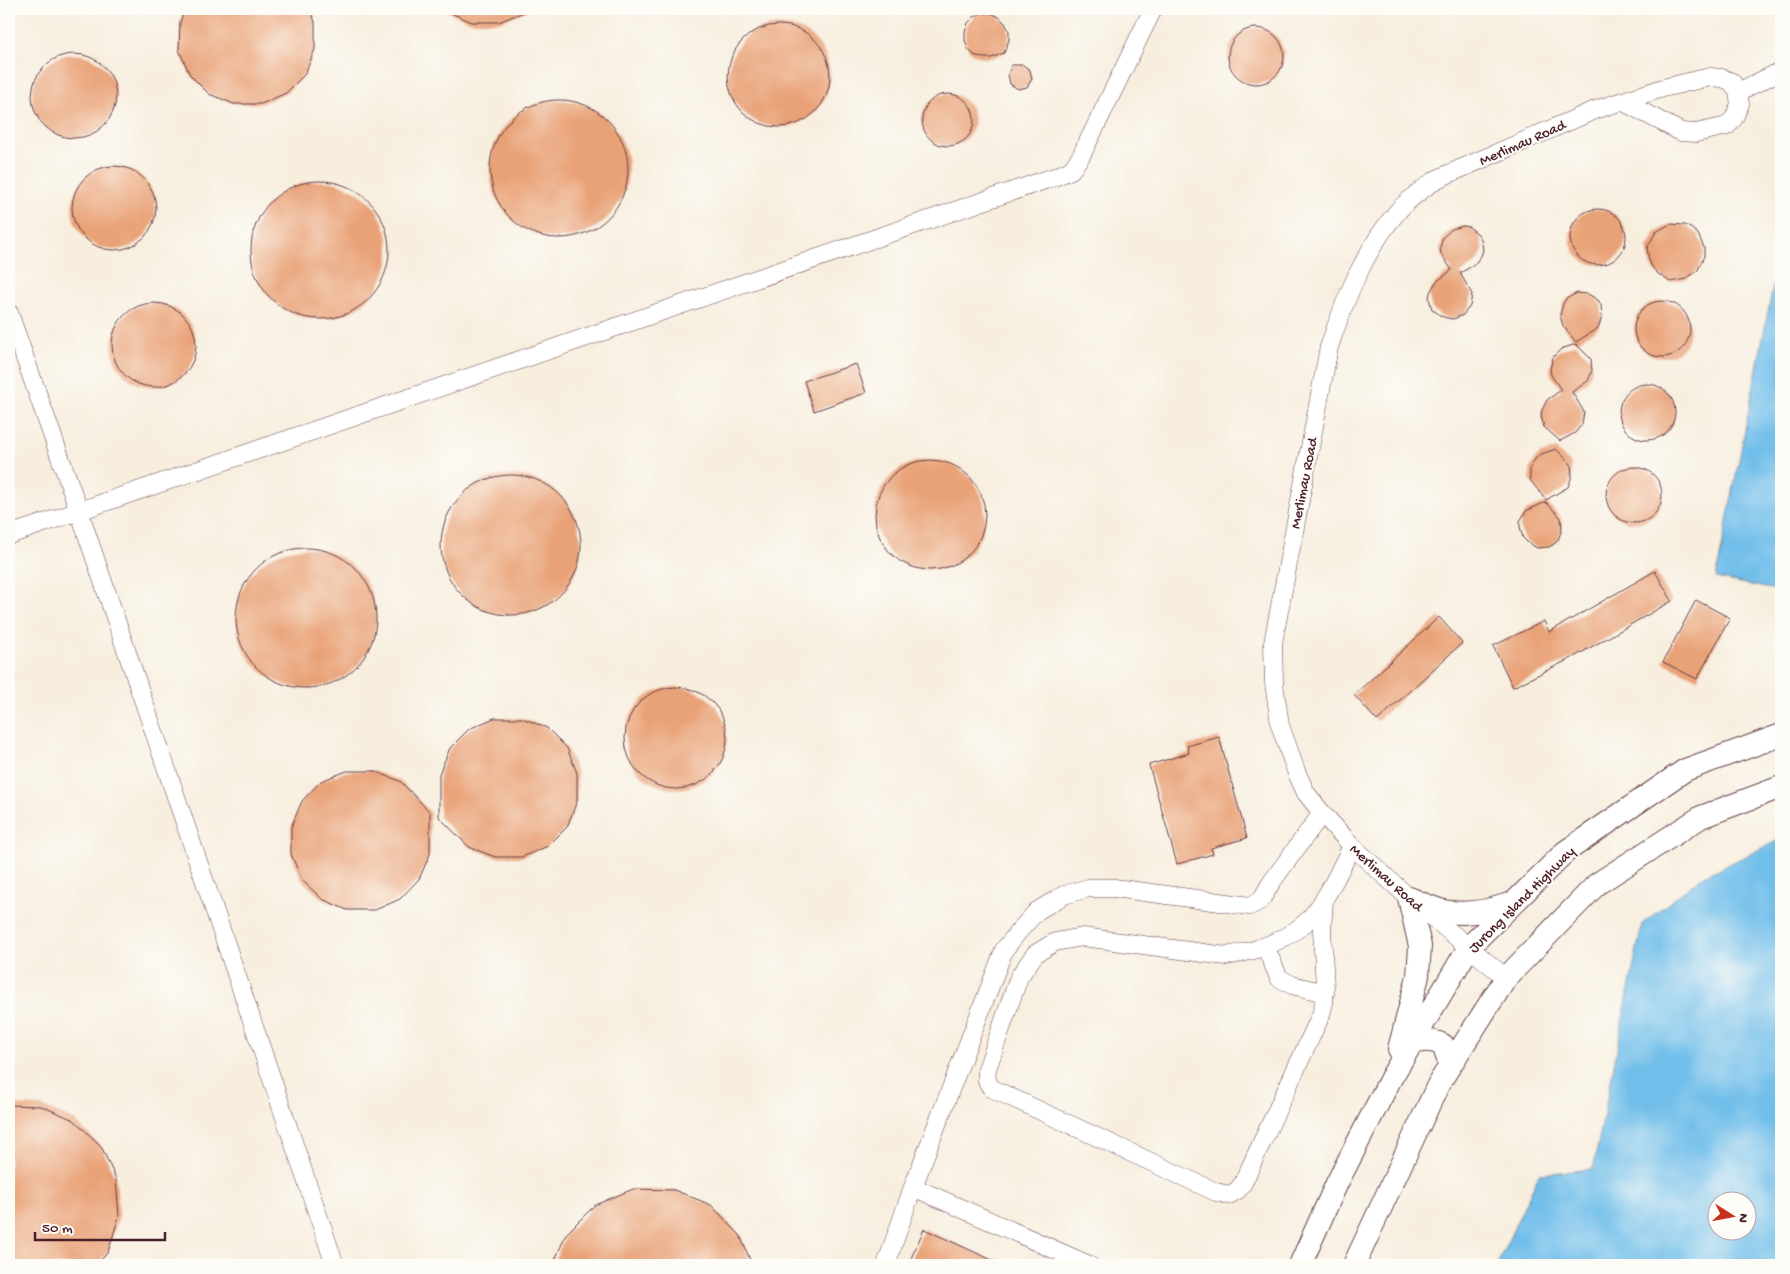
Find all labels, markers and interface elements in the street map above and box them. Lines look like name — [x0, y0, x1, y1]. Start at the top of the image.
street label: Merlimau Road — [1477, 116, 1570, 171]
street label: Merlimau Road — [1287, 435, 1323, 530]
street label: Merlimau Road — [1345, 841, 1427, 917]
street label: Jurong Island Highway — [1465, 843, 1580, 957]
north arrow — [1708, 1192, 1758, 1242]
scale bar — [35, 1209, 165, 1241]
text: N — [1733, 1212, 1752, 1224]
text: 50 m — [42, 1220, 73, 1238]

